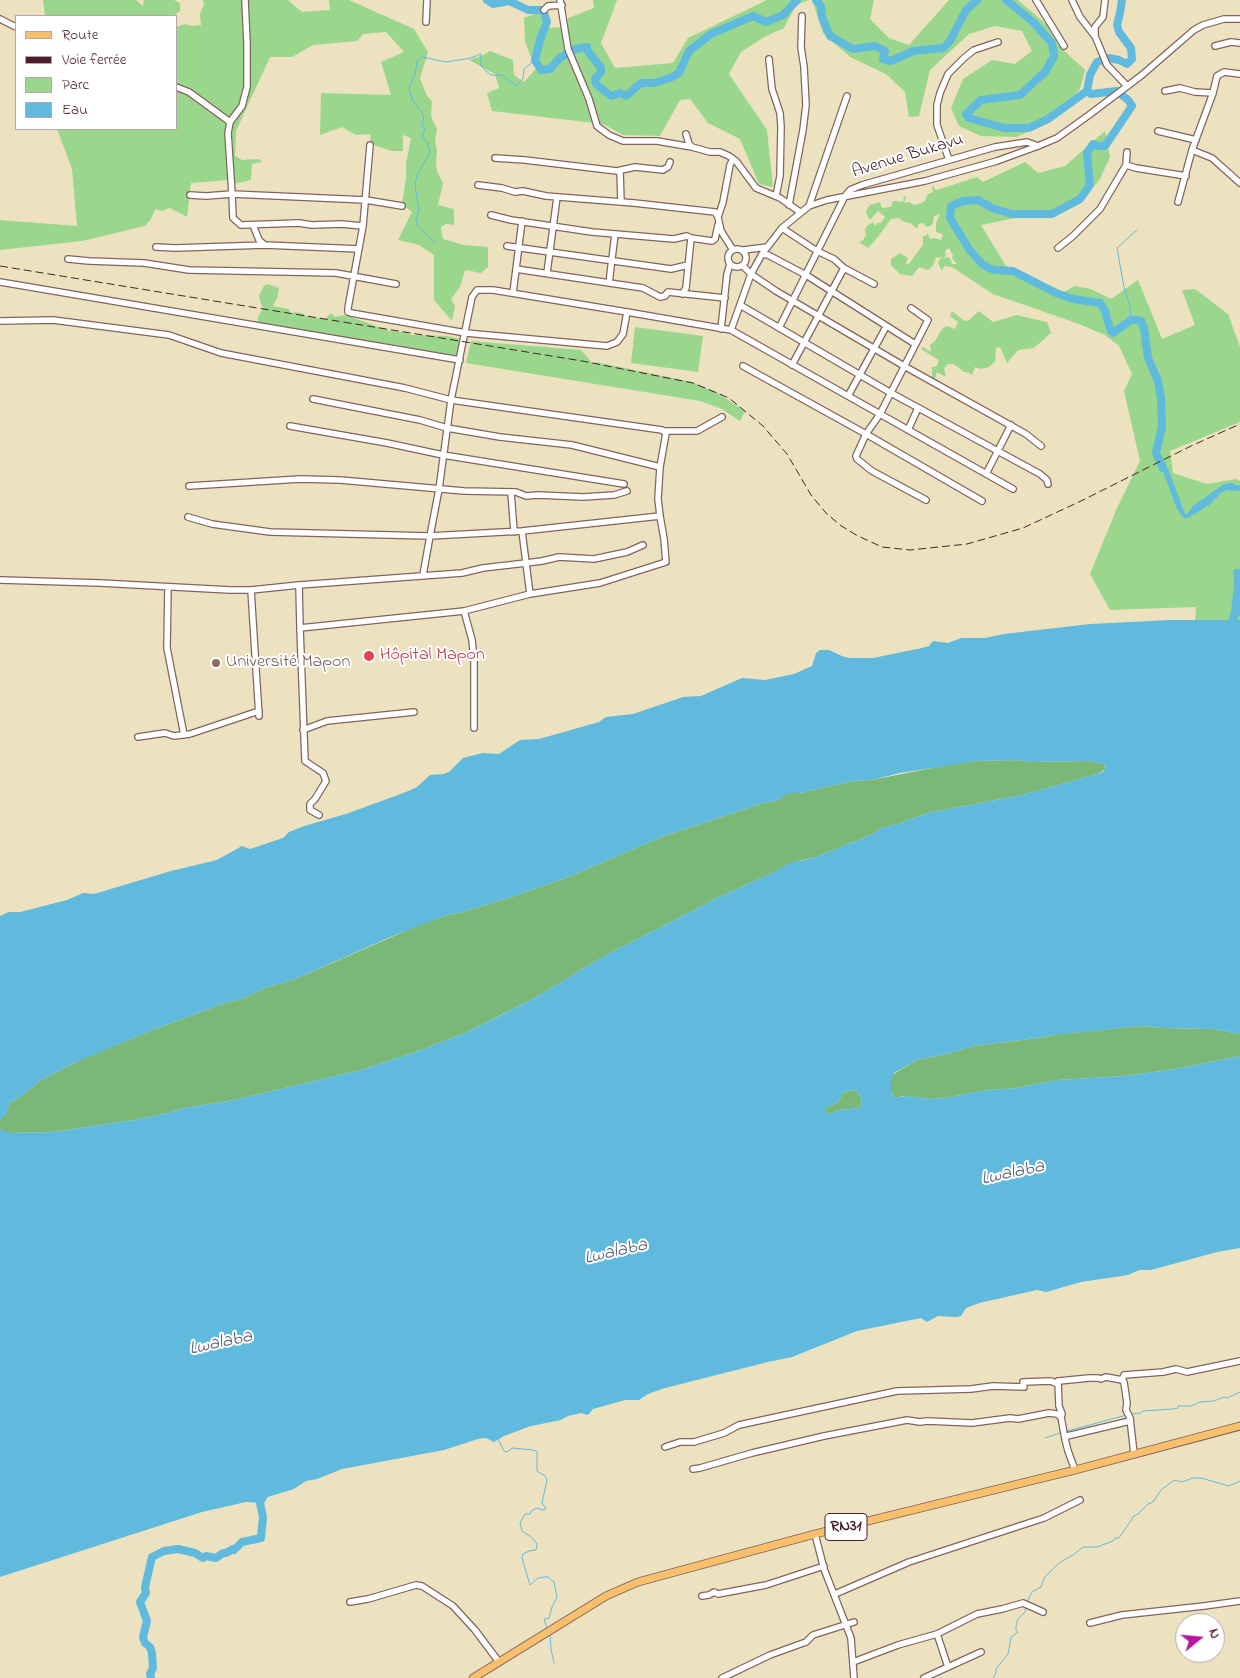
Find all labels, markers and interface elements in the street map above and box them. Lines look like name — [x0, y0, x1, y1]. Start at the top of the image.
legend — [15, 15, 178, 130]
text: Route — [62, 24, 98, 46]
text: Voie ferrée — [62, 49, 126, 71]
text: Parc — [62, 74, 89, 96]
text: Eau — [62, 99, 88, 121]
street label: Avenue Bukavu — [850, 130, 966, 184]
place label: Hôpital Mapon — [380, 645, 485, 667]
marker: Hôpital Mapon — [362, 649, 376, 663]
place label: Université Mapon — [226, 652, 350, 674]
marker: Université Mapon — [210, 657, 222, 669]
water label: Lwalaba — [980, 1156, 1046, 1192]
water label: Lwalaba — [583, 1235, 649, 1271]
water label: Lwalaba — [188, 1326, 254, 1362]
road number: RN31 — [825, 1514, 867, 1540]
north arrow — [1175, 1613, 1225, 1663]
text: N — [1202, 1626, 1225, 1641]

